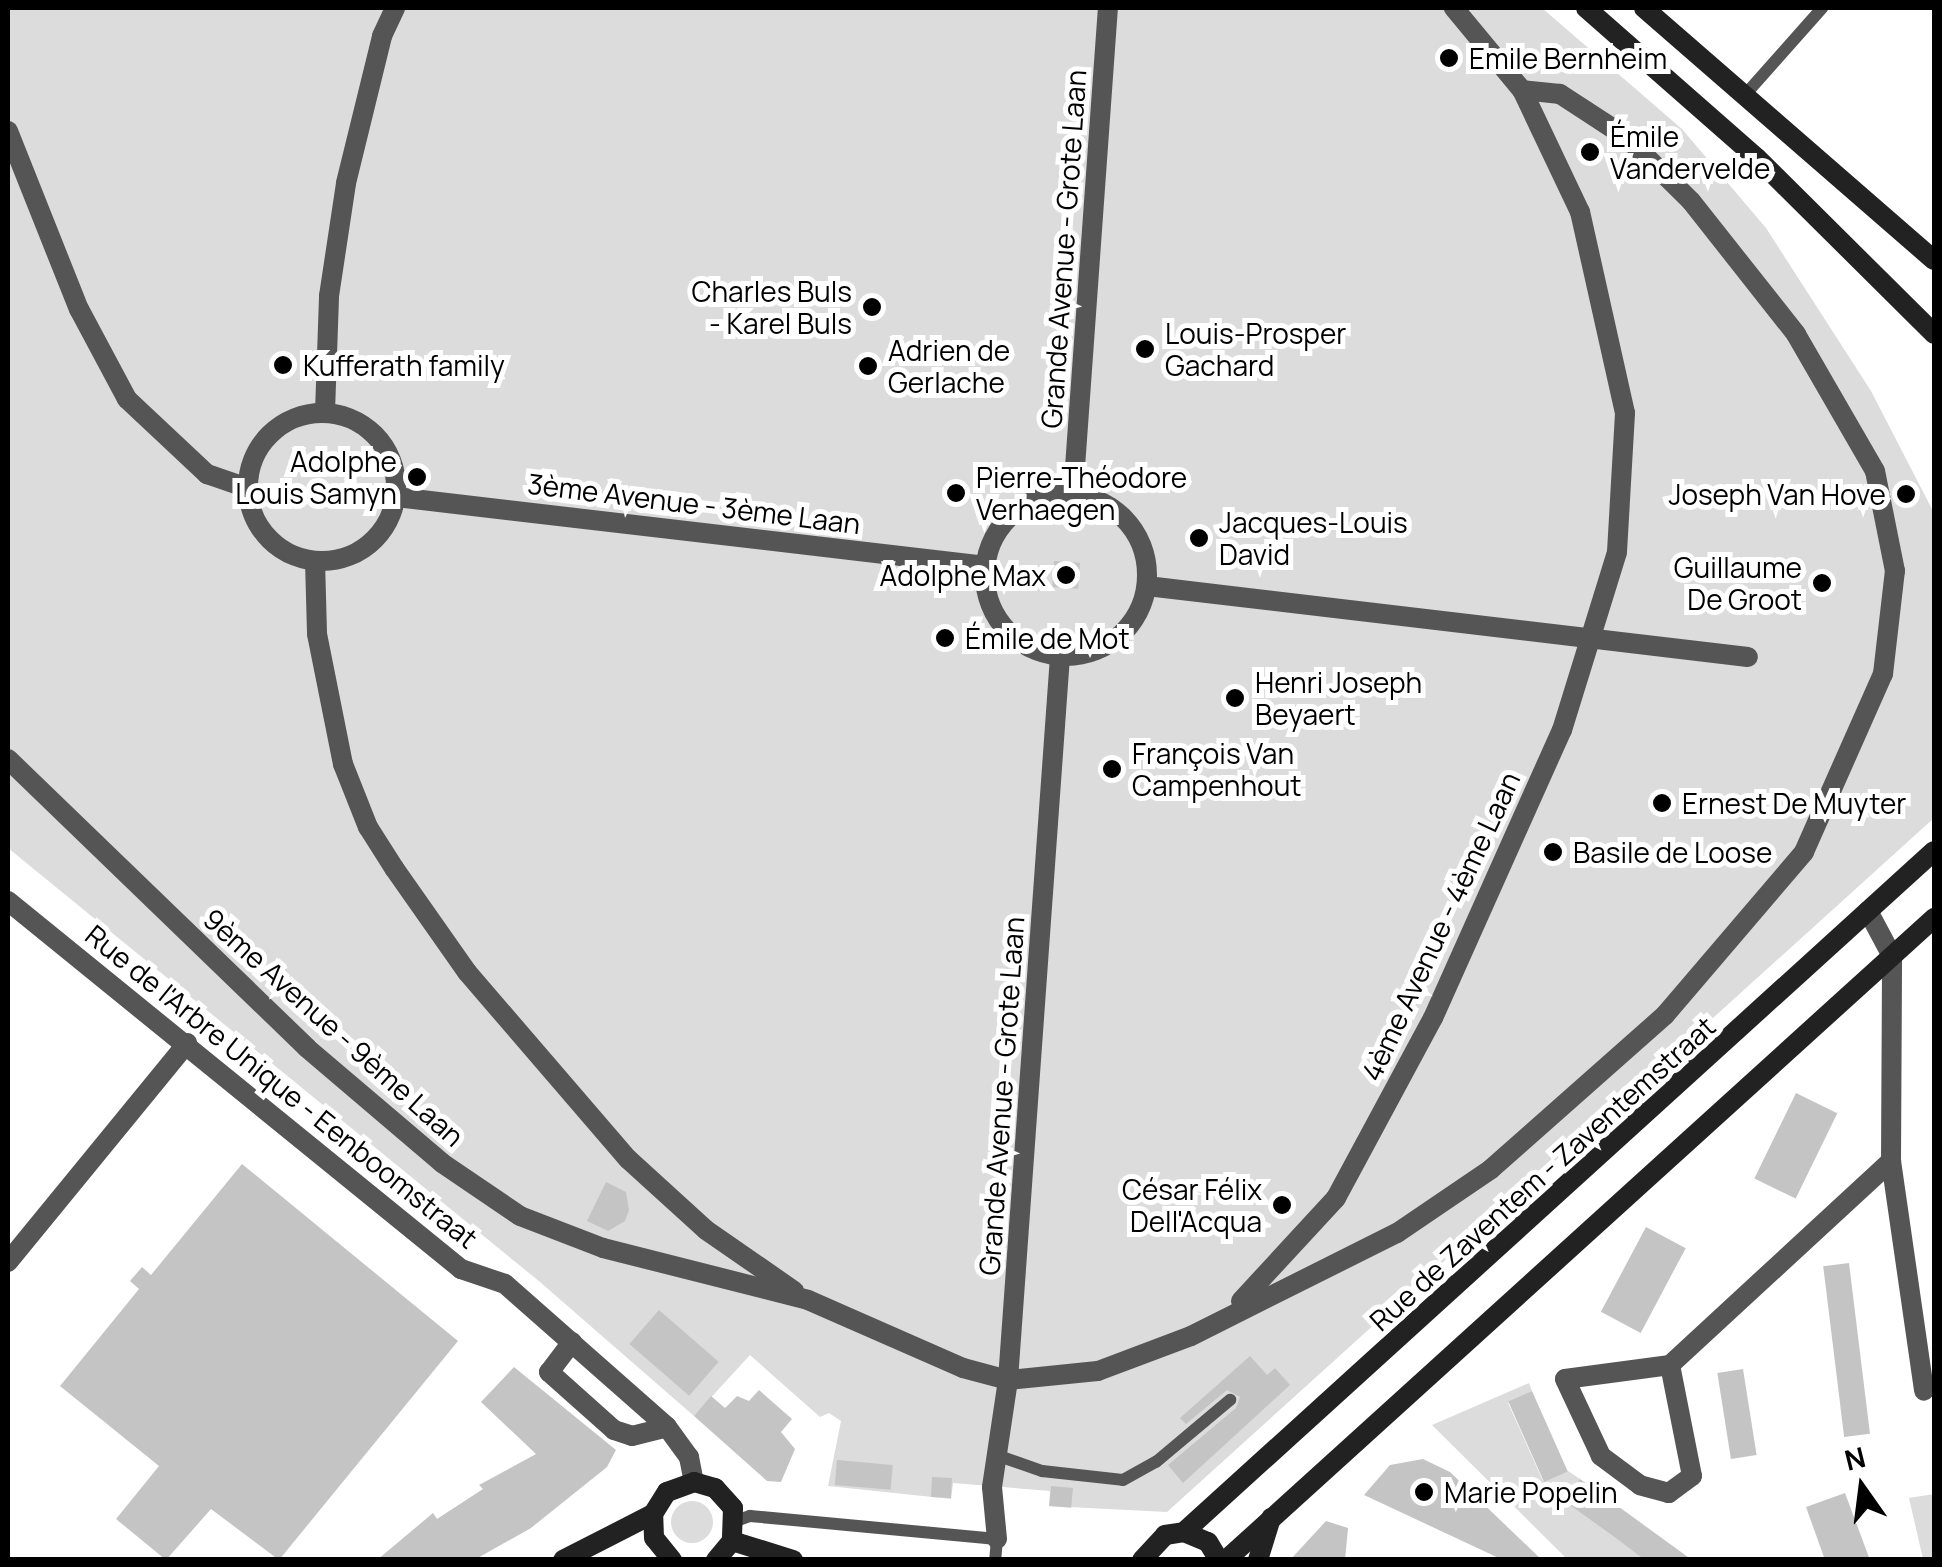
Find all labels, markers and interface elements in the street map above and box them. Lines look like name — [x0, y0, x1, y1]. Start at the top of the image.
place label: Emile Bernheim — [1469, 41, 1667, 75]
marker: Emile Bernheim — [1438, 47, 1460, 69]
street label: Grande Avenue - Grote Laan — [1034, 69, 1092, 429]
place label: Émile Vandervelde — [1610, 119, 1770, 185]
marker: Émile Vandervelde — [1579, 141, 1601, 163]
place label: Charles Buls - Karel Buls — [691, 274, 852, 340]
marker: Charles Buls - Karel Buls — [861, 296, 883, 318]
place label: Louis-Prosper Gachard — [1165, 316, 1346, 382]
place label: Adrien de Gerlache — [888, 333, 1010, 399]
marker: Louis-Prosper Gachard — [1134, 338, 1156, 360]
place label: Kufferath family — [303, 348, 505, 382]
marker: Kufferath family — [272, 354, 294, 376]
marker: Adrien de Gerlache — [857, 355, 879, 377]
place label: Adolphe Louis Samyn — [235, 444, 397, 510]
place label: Pierre-Théodore Verhaegen — [976, 460, 1187, 526]
marker: Adolphe Louis Samyn — [406, 466, 428, 488]
street label: 3ème Avenue - 3ème Laan — [526, 466, 862, 540]
place label: Joseph Van Hove — [1669, 477, 1886, 511]
marker: Pierre-Théodore Verhaegen — [945, 482, 967, 504]
marker: Joseph Van Hove — [1895, 483, 1917, 505]
place label: Jacques-Louis David — [1219, 505, 1408, 571]
marker: Jacques-Louis David — [1188, 527, 1210, 549]
place label: Guillaume De Groot — [1674, 550, 1802, 616]
place label: Adolphe Max — [880, 558, 1046, 592]
marker: Adolphe Max — [1055, 564, 1077, 586]
marker: Guillaume De Groot — [1811, 572, 1833, 594]
place label: Émile de Mot — [965, 621, 1130, 655]
marker: Émile de Mot — [934, 627, 956, 649]
place label: Henri Joseph Beyaert — [1255, 665, 1422, 731]
marker: Henri Joseph Beyaert — [1224, 687, 1246, 709]
place label: François Van Campenhout — [1132, 736, 1302, 802]
marker: François Van Campenhout — [1101, 758, 1123, 780]
street label: 4ème Avenue - 4ème Laan — [1354, 766, 1526, 1086]
place label: Ernest De Muyter — [1682, 786, 1906, 820]
marker: Ernest De Muyter — [1651, 792, 1673, 814]
place label: Basile de Loose — [1573, 835, 1772, 869]
marker: Basile de Loose — [1542, 841, 1564, 863]
street label: 9ème Avenue - 9ème Laan — [197, 901, 471, 1153]
street label: Grande Avenue - Grote Laan — [972, 916, 1030, 1276]
street label: Rue de l'Arbre Unique - Eenboomstraat — [79, 917, 485, 1255]
street label: Rue de Zaventem - Zaventemstraat — [1362, 1009, 1722, 1337]
place label: César Félix Dell'Acqua — [1122, 1172, 1262, 1238]
marker: César Félix Dell'Acqua — [1271, 1194, 1293, 1216]
north arrow — [1812, 1437, 1912, 1537]
text: N — [1840, 1437, 1869, 1479]
place label: Marie Popelin — [1444, 1475, 1618, 1509]
marker: Marie Popelin — [1413, 1481, 1435, 1503]

